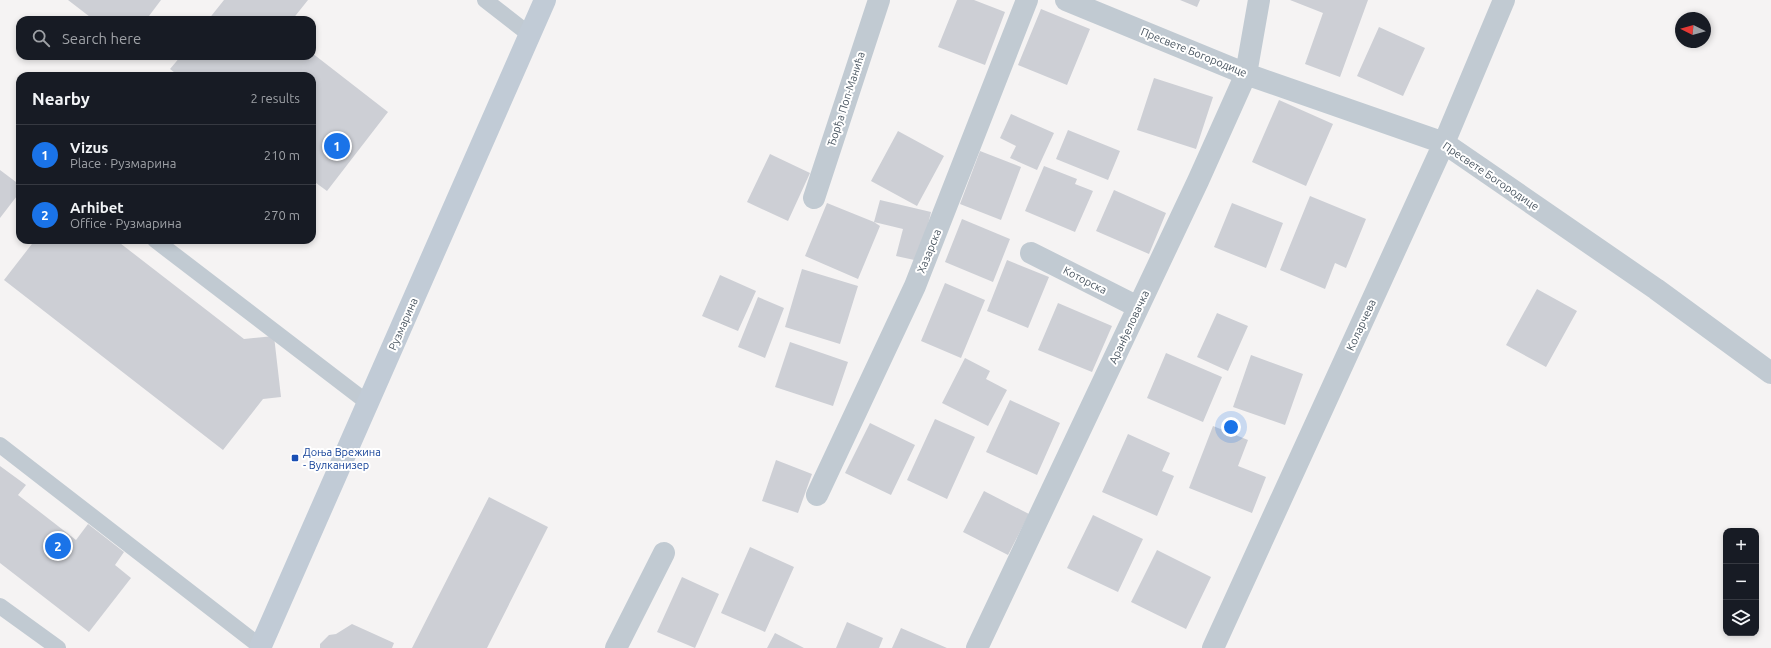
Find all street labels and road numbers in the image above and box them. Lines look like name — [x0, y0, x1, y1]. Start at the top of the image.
street label: Пресвете Богородице — [1139, 25, 1249, 79]
street label: Ђорђа Поп-Манића — [825, 50, 867, 148]
street label: Пресвете Богородице — [1441, 139, 1541, 213]
street label: Хазарска — [915, 227, 943, 275]
street label: Которска — [1061, 264, 1109, 296]
street label: Аранђеловачка — [1107, 288, 1151, 366]
street label: Рузмарина — [386, 296, 420, 352]
street label: Коларчева — [1344, 297, 1378, 353]

